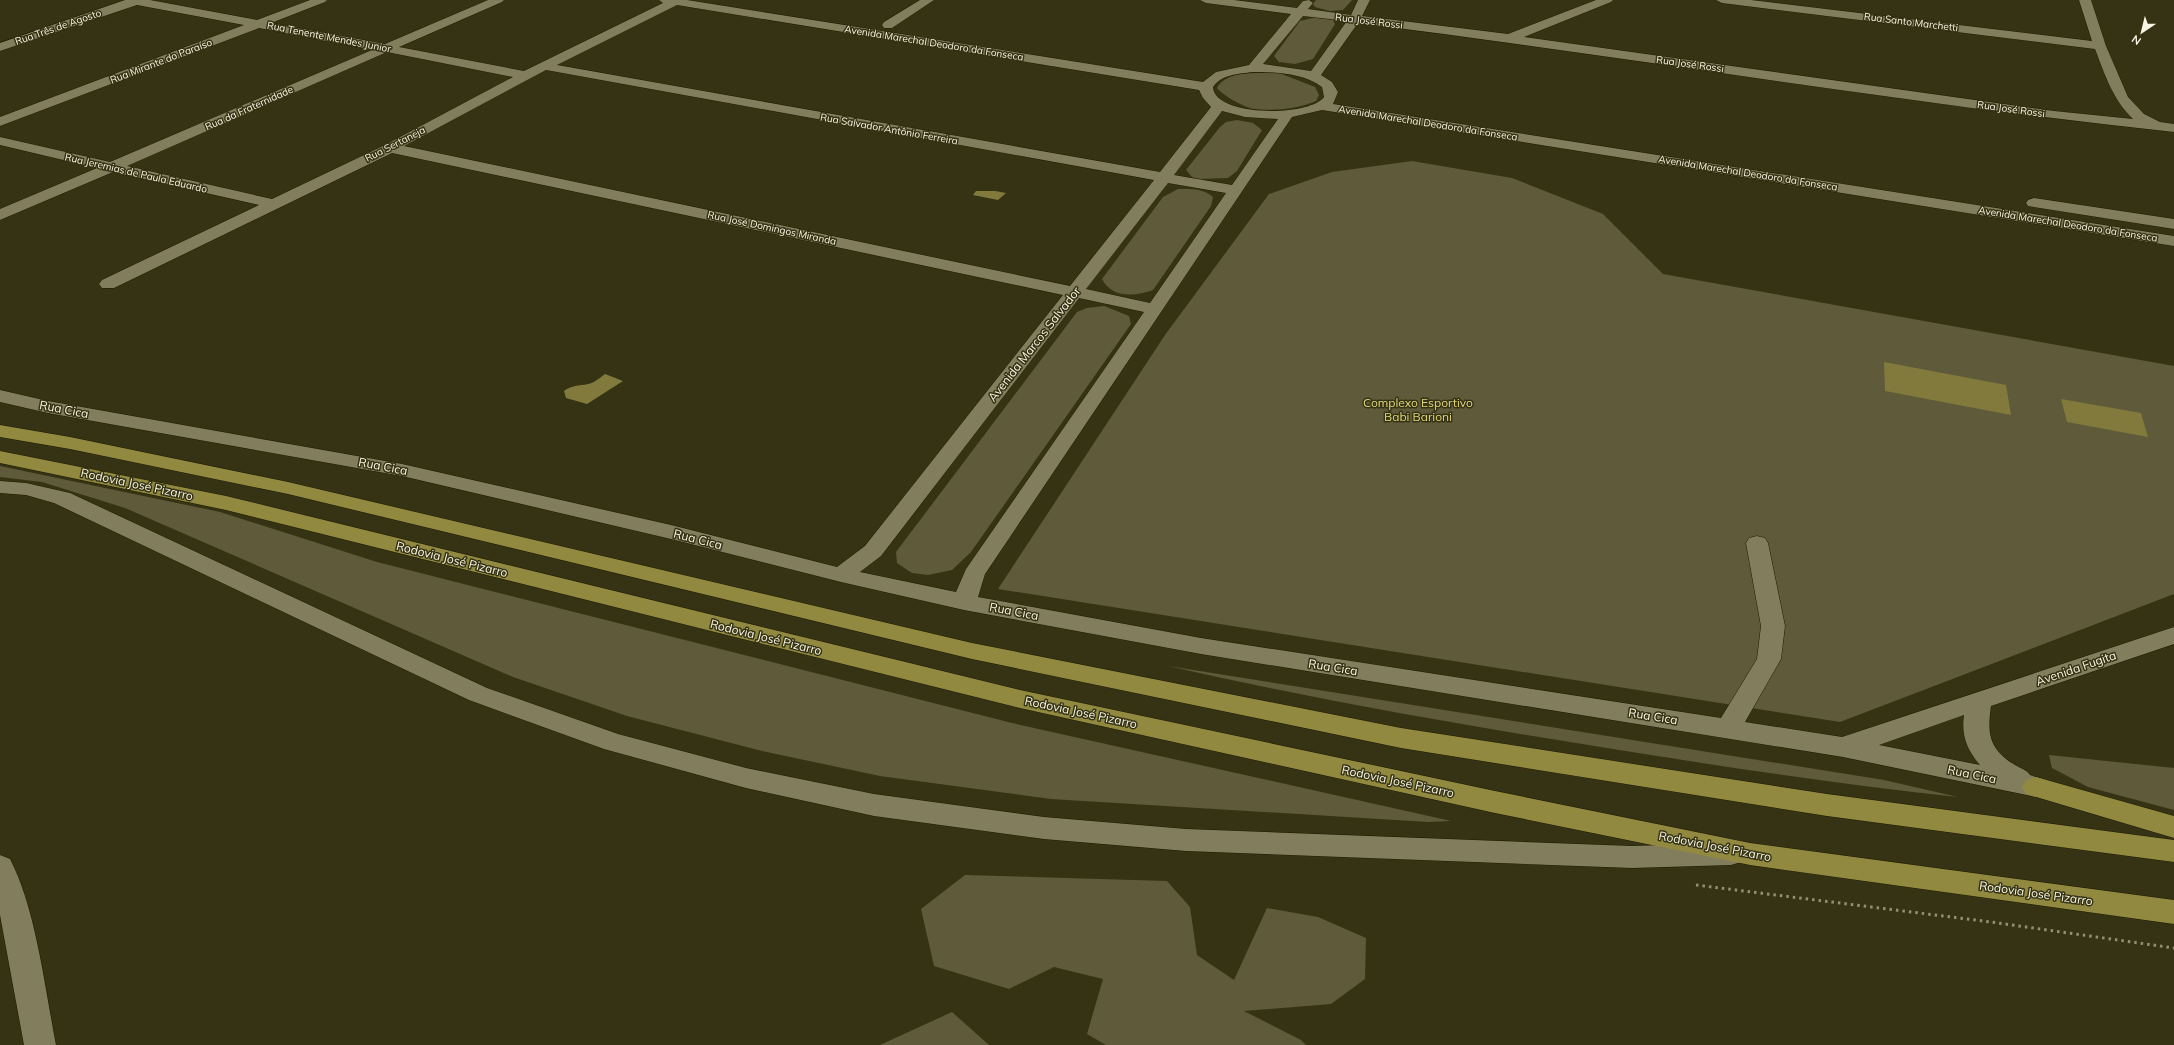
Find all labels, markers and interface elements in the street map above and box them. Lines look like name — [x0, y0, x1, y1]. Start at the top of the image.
street label: Rua Três de Agosto — [13, 6, 103, 48]
street label: Rua José Rossi — [1334, 10, 1404, 32]
street label: Rua Santo Marchetti — [1863, 10, 1959, 34]
north arrow — [2122, 12, 2162, 52]
street label: Rua Tenente Mendes Junior — [266, 19, 393, 55]
street label: Avenida Marechal Deodoro da Fonseca — [844, 22, 1024, 64]
text: N — [2129, 32, 2144, 48]
street label: Rua Mirante do Paraíso — [108, 35, 214, 86]
street label: Rua José Rossi — [1655, 53, 1725, 75]
street label: Rua da Fraternidade — [203, 83, 295, 133]
street label: Rua José Rossi — [1976, 98, 2046, 120]
street label: Avenida Marechal Deodoro da Fonseca — [1338, 102, 1518, 144]
street label: Rua Salvador Antônio Ferreira — [819, 110, 959, 148]
street label: Rua Sertaneja — [363, 123, 427, 165]
street label: Rua Jeremias de Paula Eduardo — [64, 150, 209, 196]
street label: Avenida Marechal Deodoro da Fonseca — [1658, 152, 1838, 194]
street label: Avenida Marechal Deodoro da Fonseca — [1978, 203, 2158, 245]
street label: Rua José Domingos Miranda — [706, 208, 838, 248]
street label: Avenida Marcos Salvador — [984, 283, 1084, 404]
park label: Complexo Esportivo Babi Barioni — [1363, 395, 1473, 424]
street label: Rua Cica — [38, 397, 90, 421]
street label: Rua Cica — [357, 454, 409, 478]
street label: Rodovia José Pizarro — [79, 465, 195, 503]
street label: Rua Cica — [672, 526, 724, 552]
street label: Rodovia José Pizarro — [395, 538, 509, 580]
street label: Rua Cica — [988, 599, 1040, 623]
street label: Rodovia José Pizarro — [709, 616, 823, 658]
street label: Avenida Fugita — [2034, 647, 2118, 689]
street label: Rua Cica — [1307, 656, 1359, 678]
street label: Rodovia José Pizarro — [1023, 693, 1139, 731]
street label: Rua Cica — [1627, 705, 1679, 727]
street label: Rua Cica — [1946, 761, 1998, 787]
street label: Rodovia José Pizarro — [1340, 762, 1456, 800]
street label: Rodovia José Pizarro — [1657, 828, 1773, 864]
street label: Rodovia José Pizarro — [1978, 878, 2094, 908]

